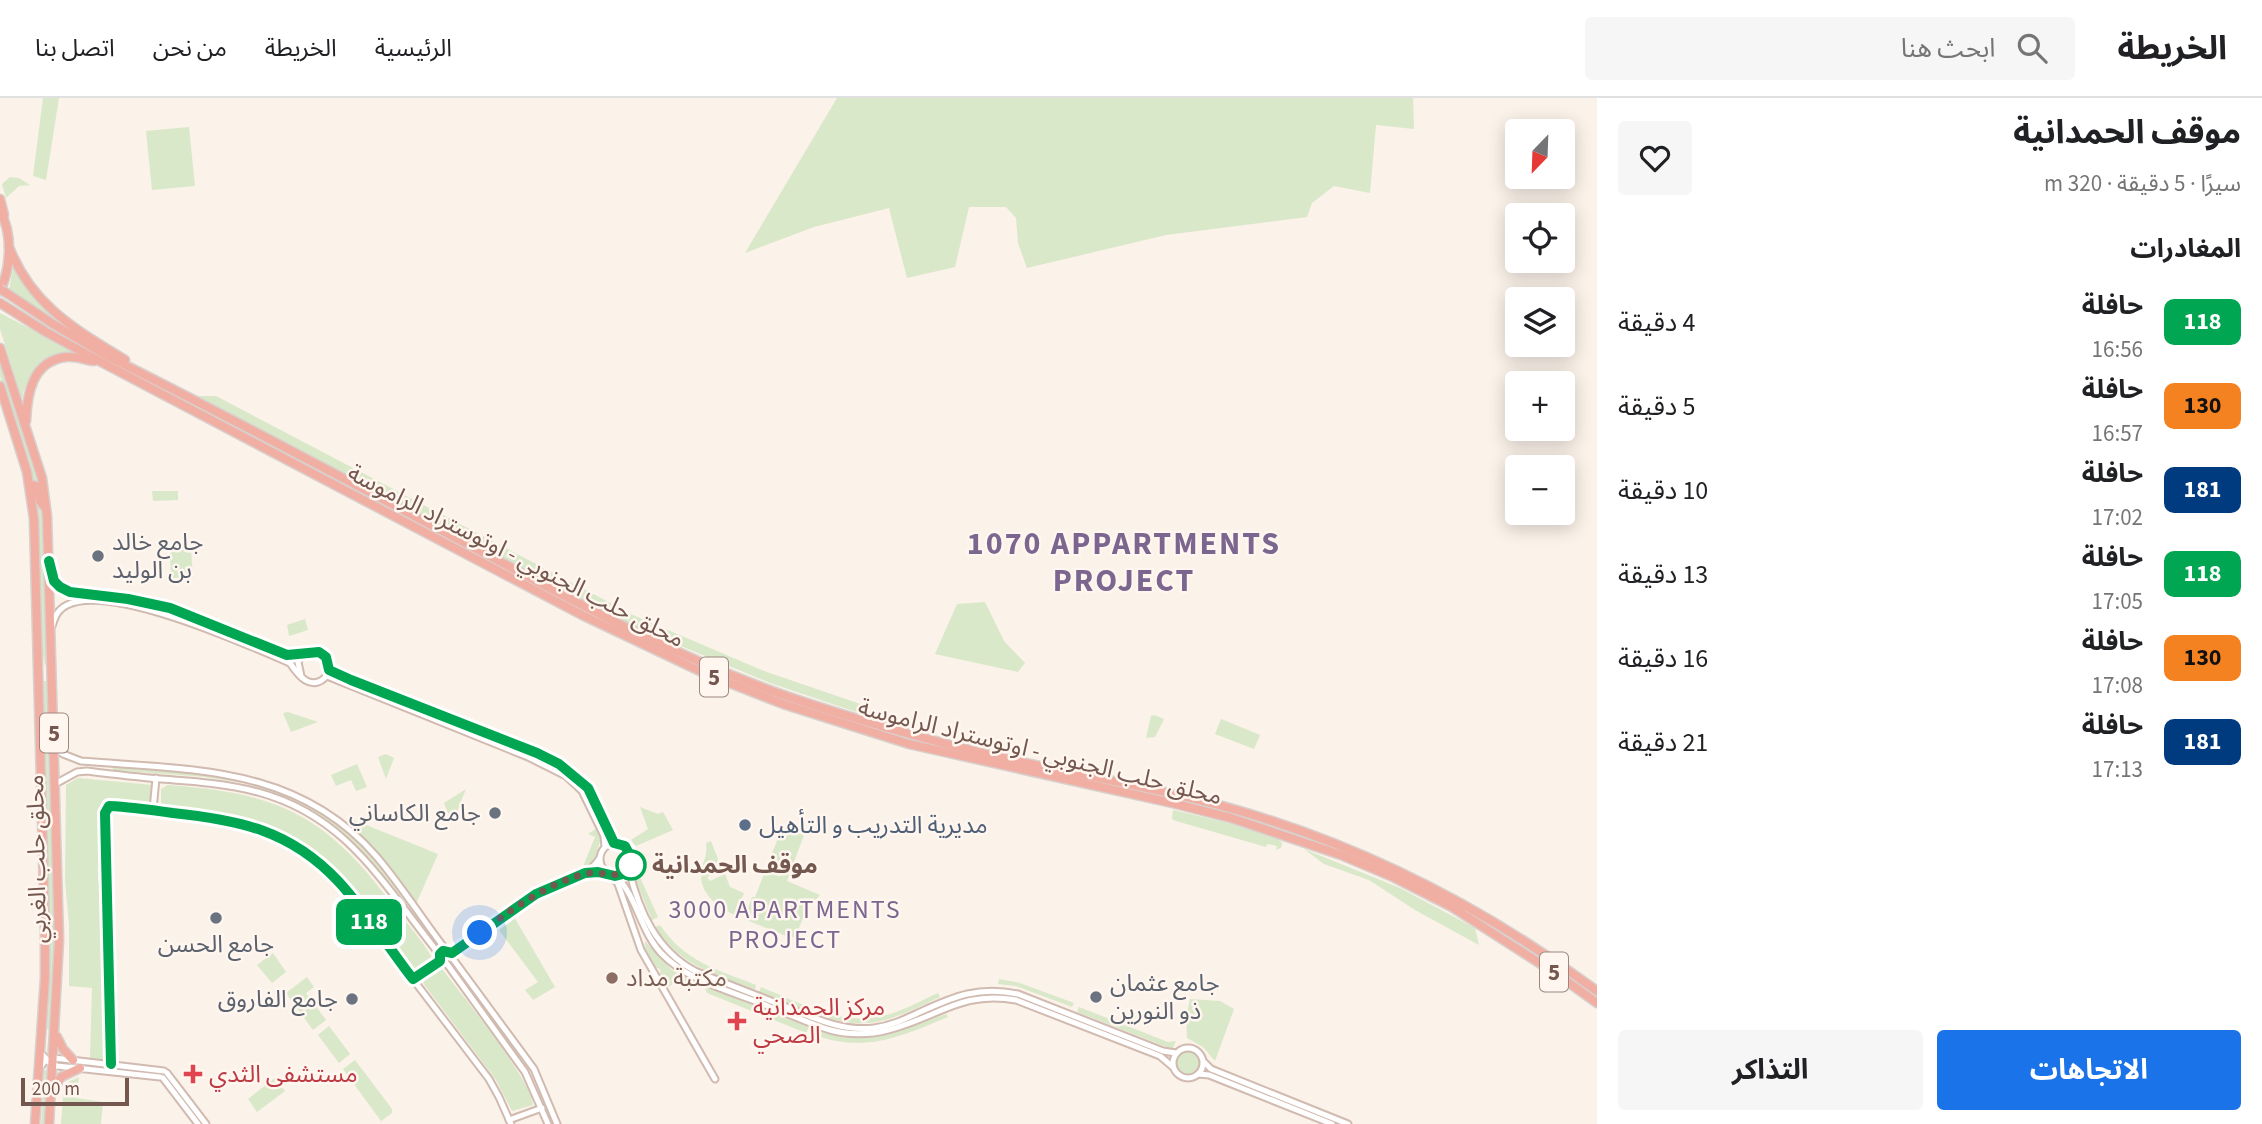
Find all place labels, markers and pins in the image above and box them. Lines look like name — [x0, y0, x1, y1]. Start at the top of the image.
place label: جامع خالد بن الوليد — [112, 525, 203, 588]
marker: جامع خالد بن الوليد — [90, 548, 106, 564]
place label: جامع الكاساني — [349, 796, 481, 831]
marker: جامع الكاساني — [487, 805, 503, 821]
place label: مديرية التدريب و التأهيل — [759, 808, 988, 843]
marker: مديرية التدريب و التأهيل — [737, 817, 753, 833]
place label: موقف الحمدانية — [652, 848, 818, 883]
marker: موقف الحمدانية — [616, 850, 646, 880]
marker: جامع الحسن — [208, 910, 224, 926]
place label: جامع الحسن — [158, 927, 274, 962]
place label: مكتبة مداد — [626, 961, 727, 996]
place label: جامع عثمان ذو النورين — [1110, 966, 1220, 1029]
marker: مكتبة مداد — [604, 970, 620, 986]
place label: جامع الفاروق — [218, 982, 338, 1017]
marker: جامع عثمان ذو النورين — [1088, 989, 1104, 1005]
place label: مركز الحمدانية الصحي — [753, 990, 885, 1053]
marker: جامع الفاروق — [344, 991, 360, 1007]
marker: مركز الحمدانية الصحي — [727, 1011, 747, 1031]
place label: مستشفى الثدي — [209, 1057, 358, 1092]
marker: مستشفى الثدي — [183, 1064, 203, 1084]

